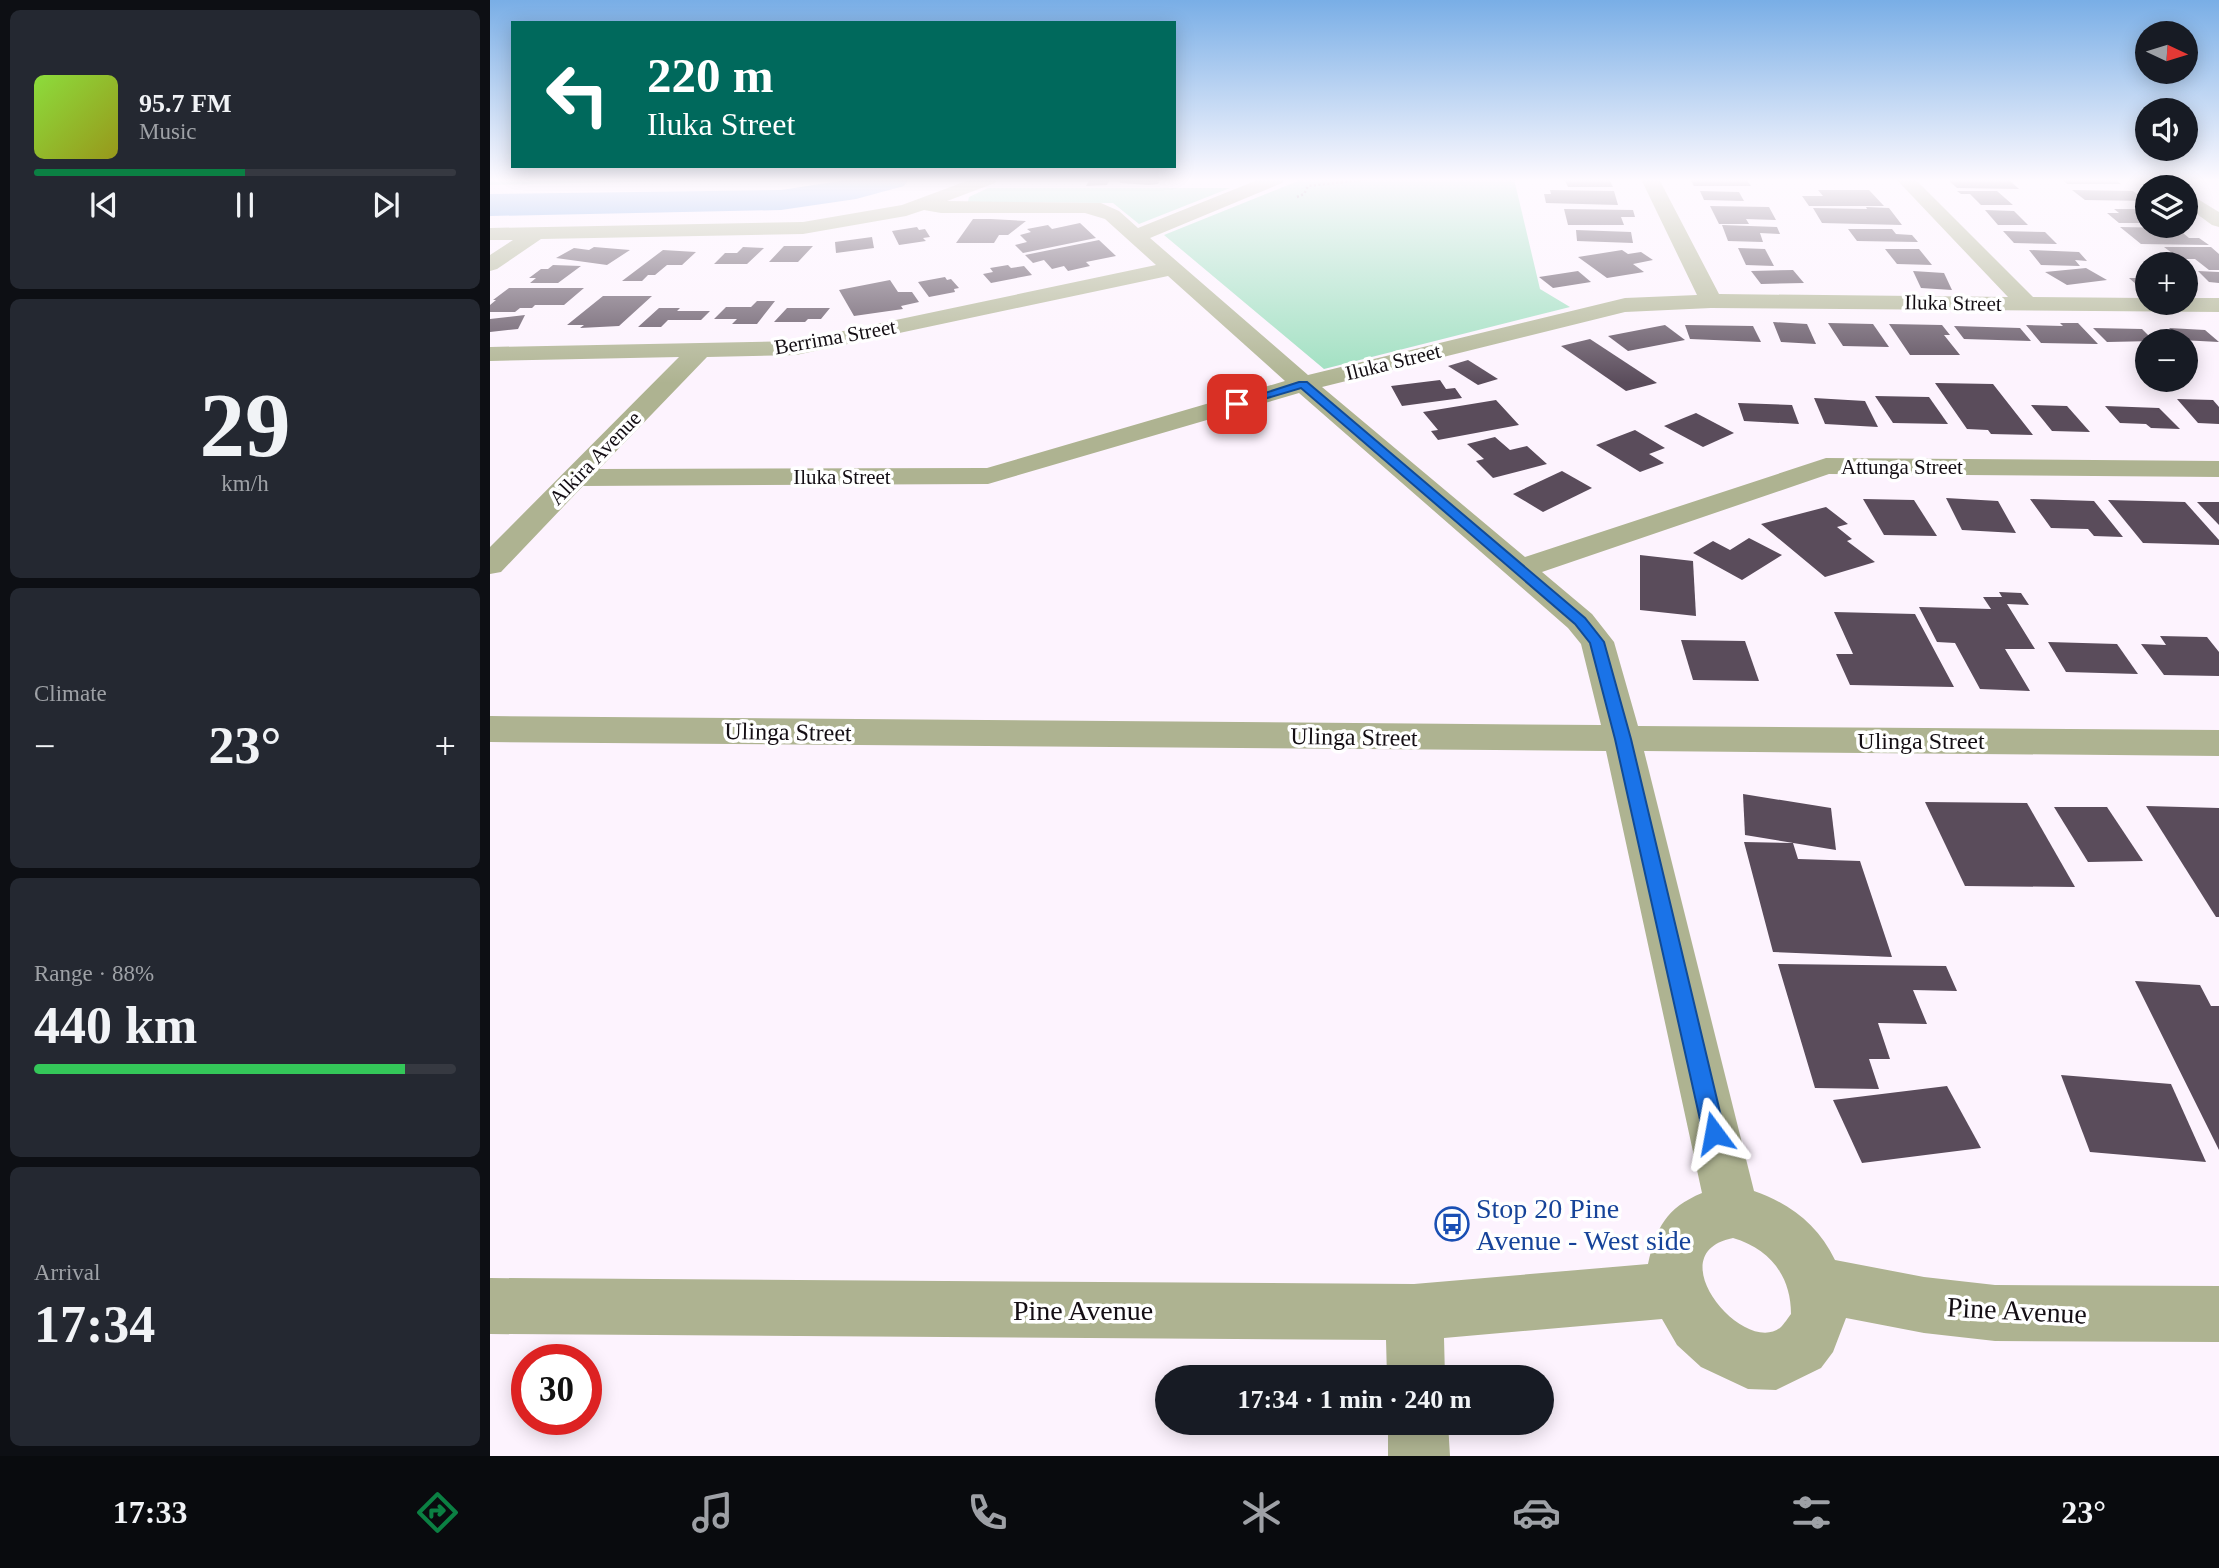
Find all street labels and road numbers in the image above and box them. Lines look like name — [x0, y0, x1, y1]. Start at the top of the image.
street label: Iluka Street — [1904, 290, 2002, 316]
street label: Berrima Street — [772, 314, 898, 360]
street label: Iluka Street — [1343, 339, 1443, 385]
street label: Alkira Avenue — [544, 406, 646, 510]
street label: Attunga Street — [1841, 455, 1963, 479]
street label: Iluka Street — [793, 465, 891, 489]
street label: Ulinga Street — [724, 718, 852, 746]
street label: Ulinga Street — [1290, 723, 1418, 751]
street label: Ulinga Street — [1857, 728, 1985, 754]
street label: Pine Avenue — [1946, 1291, 2088, 1330]
street label: Pine Avenue — [1013, 1295, 1153, 1326]

